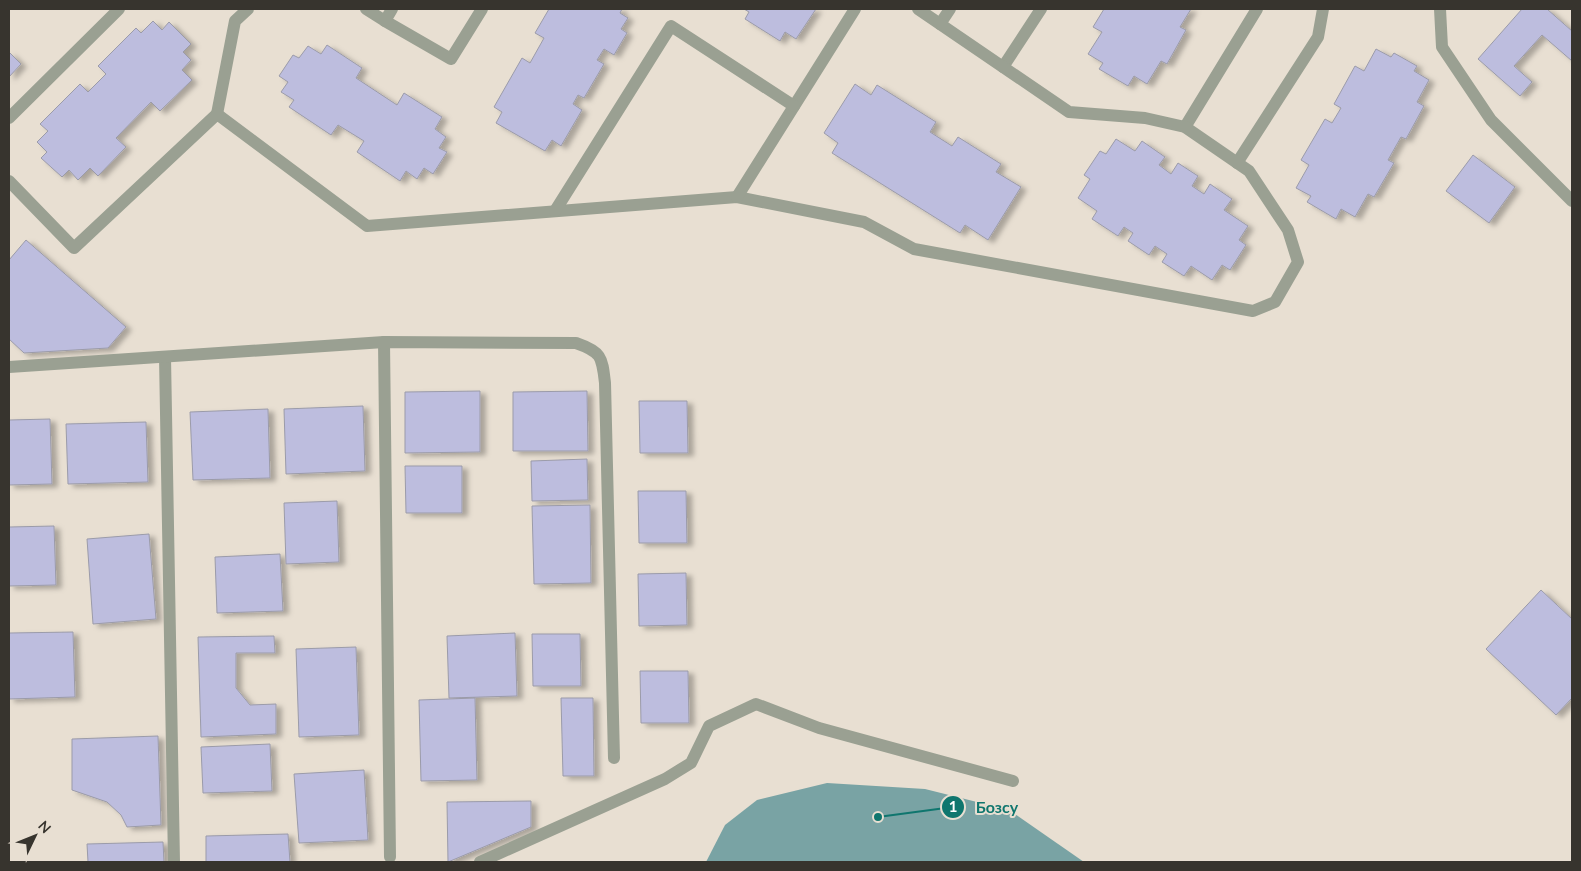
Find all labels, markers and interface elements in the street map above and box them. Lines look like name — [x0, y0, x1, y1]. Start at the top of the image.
callout: Бозсу — [941, 792, 1028, 823]
text: 1 — [949, 797, 957, 815]
text: Бозсу — [976, 797, 1019, 816]
north arrow — [10, 811, 60, 861]
text: N — [35, 817, 55, 837]

